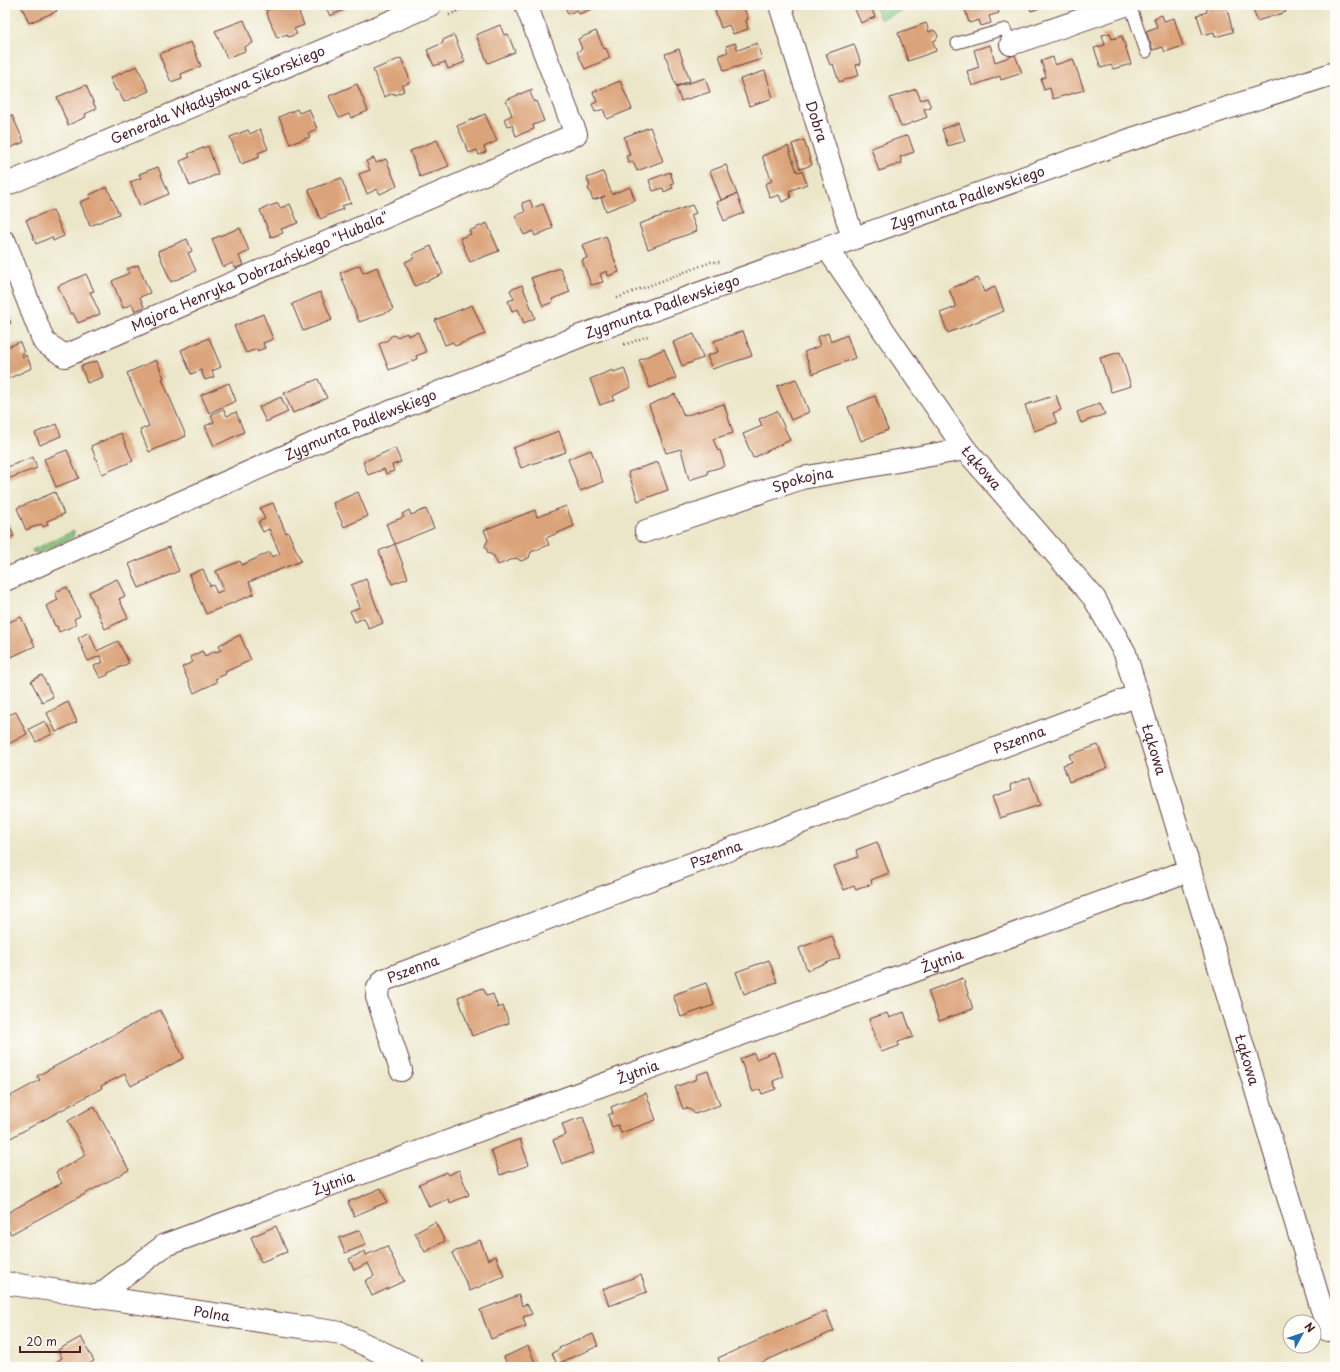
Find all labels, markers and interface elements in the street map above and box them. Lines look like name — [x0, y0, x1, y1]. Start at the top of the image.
street label: Generała Władysława Sikorskiego — [107, 40, 328, 149]
street label: Dobra — [801, 98, 833, 145]
street label: Zygmunta Padlewskiego — [887, 160, 1047, 235]
street label: Majora Henryka Dobrzańskiego "Hubala" — [128, 206, 392, 336]
street label: Zygmunta Padlewskiego — [582, 269, 742, 344]
street label: Zygmunta Padlewskiego — [281, 383, 440, 465]
street label: Łąkowa — [957, 441, 1007, 494]
street label: Spokojna — [769, 462, 835, 497]
street label: Pszenna — [990, 720, 1048, 759]
street label: Łąkowa — [1137, 721, 1172, 778]
street label: Pszenna — [687, 834, 745, 873]
street label: Żytnia — [918, 943, 966, 978]
street label: Pszenna — [384, 949, 442, 988]
street label: Łąkowa — [1230, 1031, 1265, 1088]
street label: Żytnia — [613, 1054, 662, 1089]
street label: Żytnia — [309, 1165, 358, 1200]
street label: Polna — [192, 1300, 232, 1326]
north arrow — [1282, 1314, 1322, 1354]
text: N — [1301, 1318, 1320, 1336]
scale bar — [20, 1328, 80, 1354]
text: 20 m — [26, 1332, 57, 1350]

